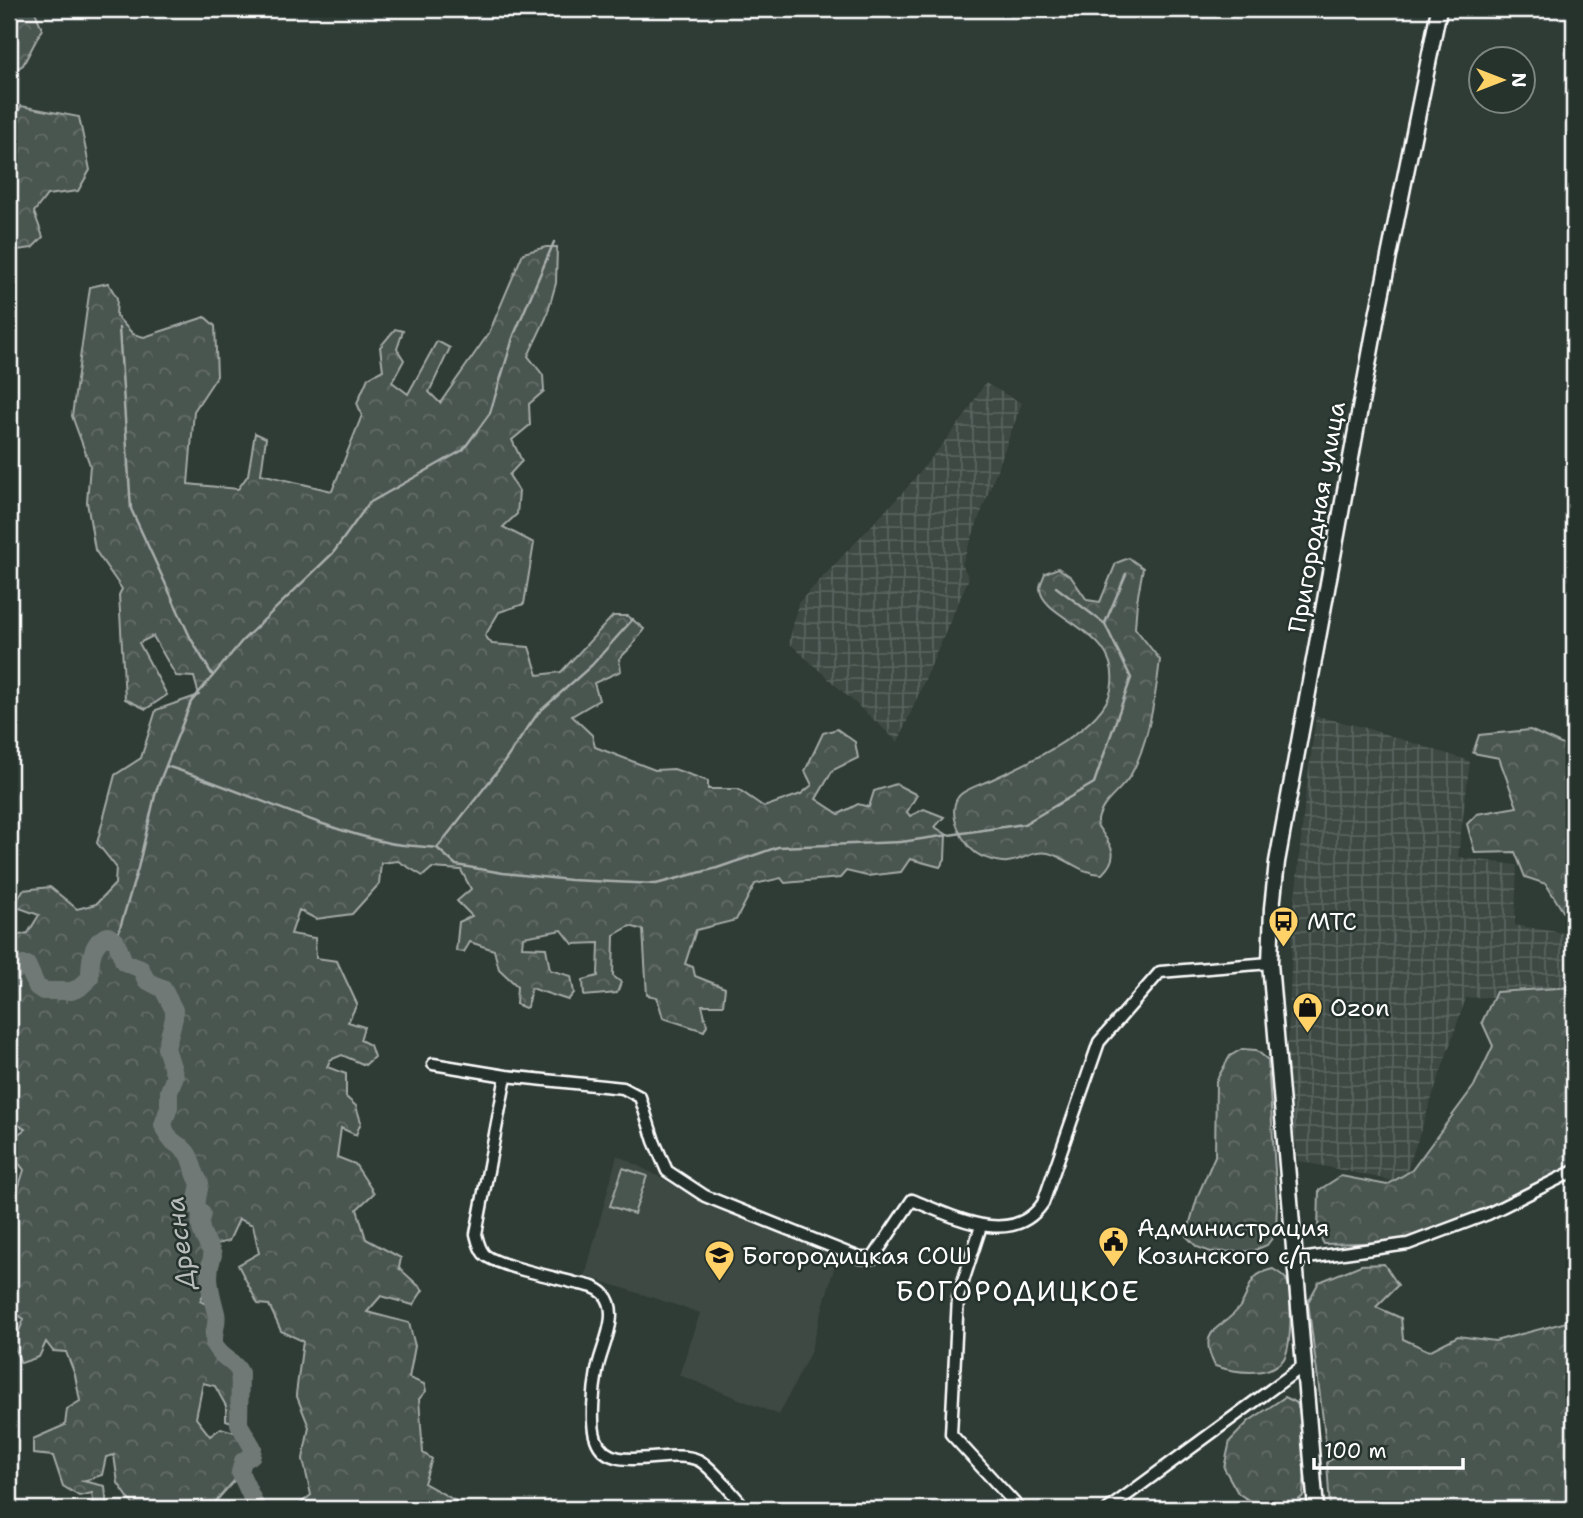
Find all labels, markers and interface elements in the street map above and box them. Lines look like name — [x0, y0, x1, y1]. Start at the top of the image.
north arrow — [1468, 46, 1538, 116]
text: N — [1506, 72, 1531, 88]
street label: Пригородная улица — [1281, 399, 1353, 635]
bus stop icon: МТС — [1267, 905, 1301, 949]
place label: МТС — [1307, 906, 1357, 938]
shop icon: Ozon — [1290, 991, 1324, 1035]
place label: Ozon — [1330, 992, 1390, 1024]
water label: Дресна — [156, 1194, 203, 1294]
place label: Администрация Козинского с/п — [1137, 1212, 1329, 1272]
public building icon: Администрация Козинского с/п — [1097, 1225, 1131, 1269]
school or university icon: Богородицкая СОШ — [702, 1239, 736, 1283]
place label: Богородицкая СОШ — [742, 1240, 972, 1272]
district label: БОГОРОДИЦКОЕ — [895, 1272, 1141, 1310]
scale bar — [1314, 1427, 1462, 1471]
text: 100 m — [1324, 1437, 1387, 1465]

